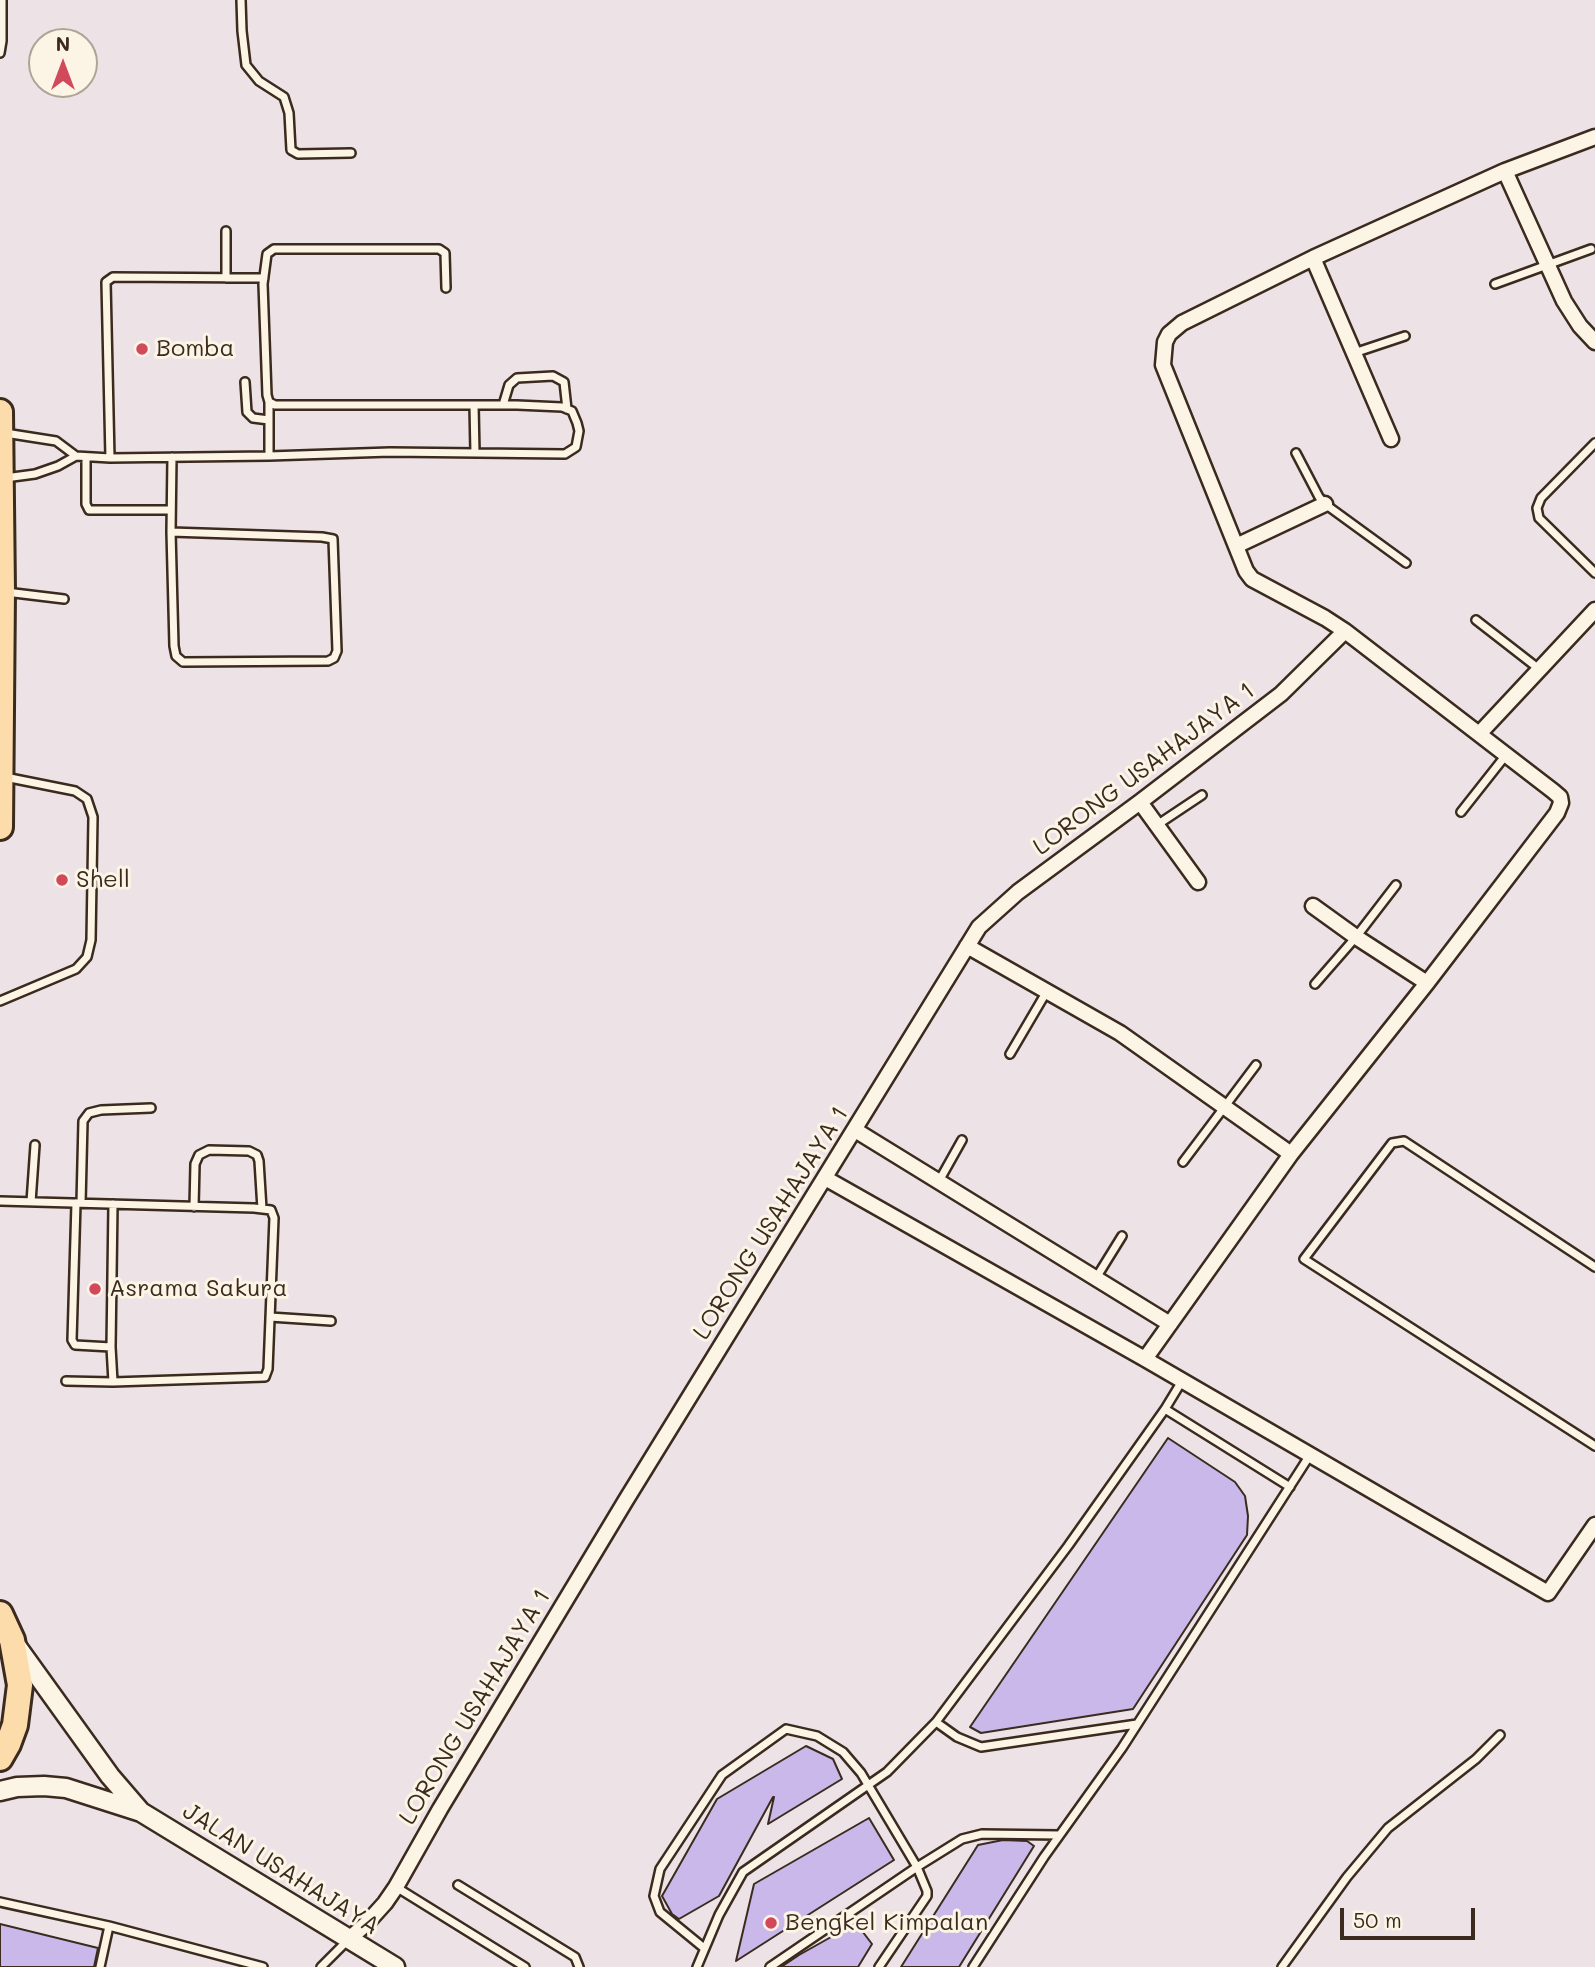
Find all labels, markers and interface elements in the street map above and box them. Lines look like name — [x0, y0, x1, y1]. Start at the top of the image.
north arrow — [28, 28, 98, 98]
text: N — [56, 31, 70, 56]
place label: Bomba — [156, 335, 235, 363]
marker: Bomba — [134, 341, 150, 357]
street label: LORONG USAHAJAYA 1 — [1028, 676, 1260, 862]
place label: Shell — [76, 866, 130, 894]
marker: Shell — [54, 872, 70, 888]
street label: LORONG USAHAJAYA 1 — [687, 1101, 855, 1345]
place label: Asrama Sakura — [109, 1275, 287, 1303]
marker: Asrama Sakura — [87, 1281, 103, 1297]
street label: LORONG USAHAJAYA 1 — [393, 1584, 557, 1830]
street label: JALAN USAHAJAYA — [177, 1797, 385, 1941]
scale bar — [1343, 1894, 1478, 1938]
text: 50 m — [1353, 1906, 1402, 1933]
place label: Bengkel Kimpalan — [785, 1909, 988, 1937]
marker: Bengkel Kimpalan — [763, 1915, 779, 1931]

